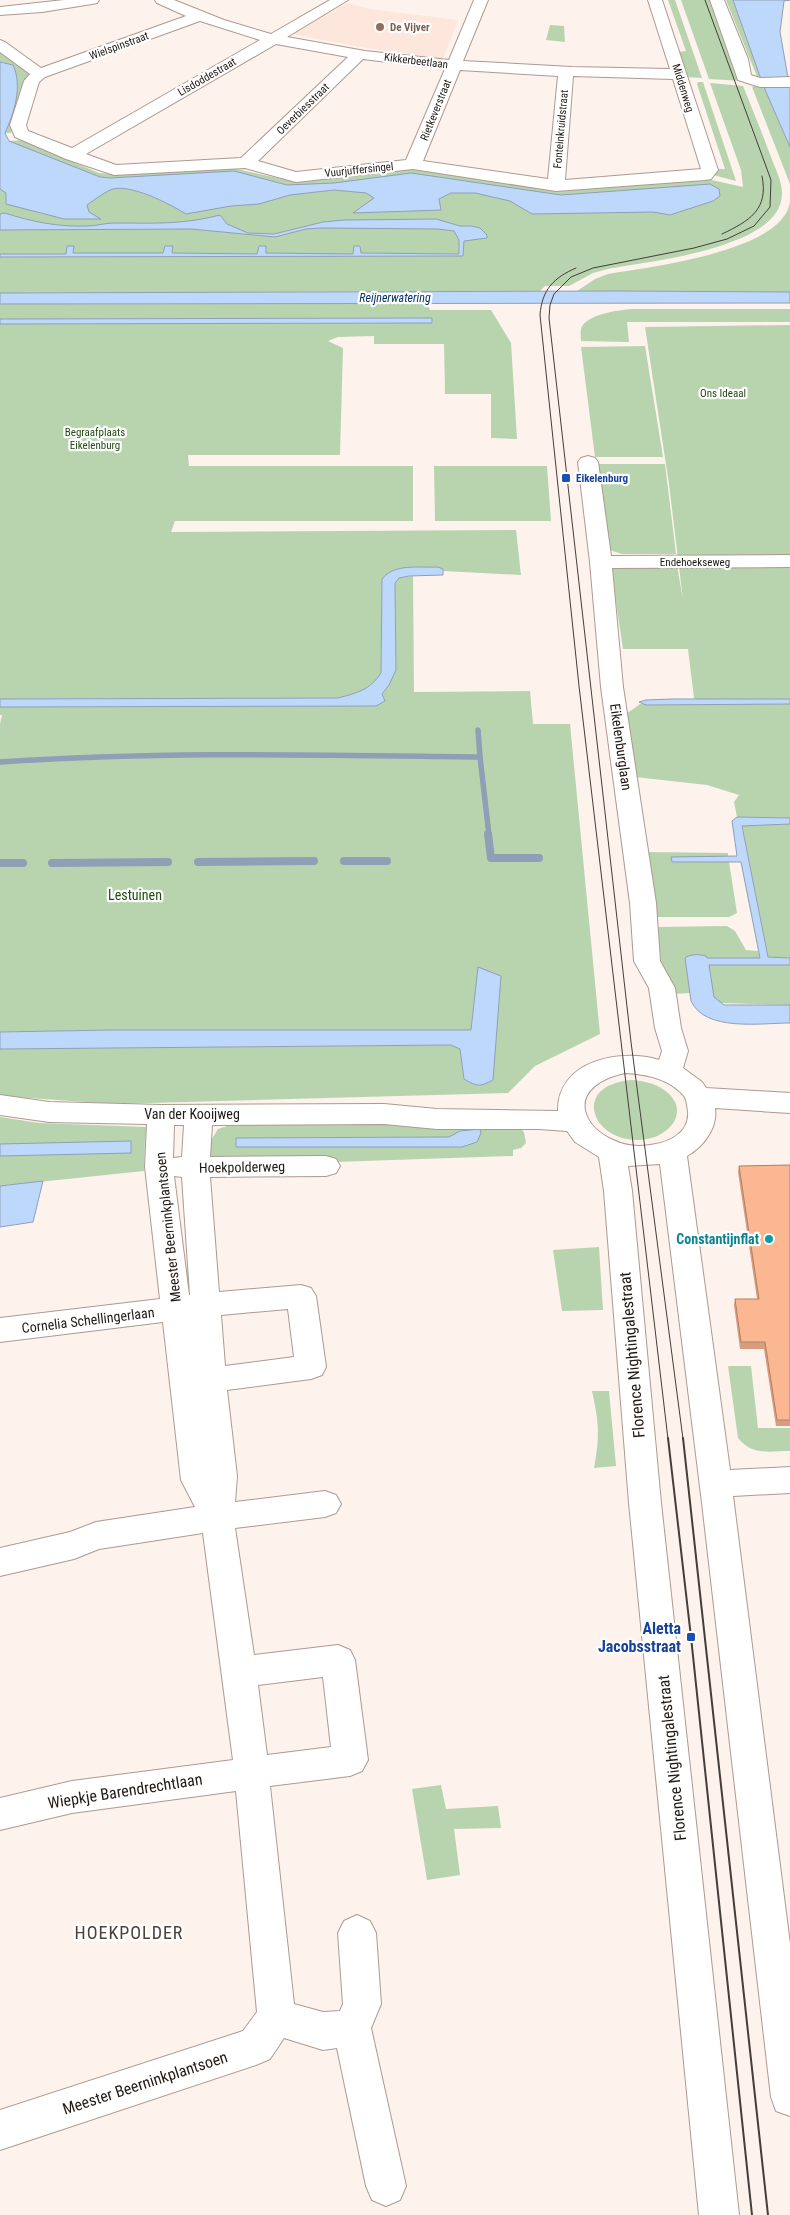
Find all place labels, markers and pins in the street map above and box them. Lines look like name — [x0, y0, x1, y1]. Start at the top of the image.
marker: De Vijver — [374, 21, 386, 33]
place label: De Vijver — [390, 21, 430, 34]
marker: Eikelenburg — [560, 472, 572, 484]
place label: Eikelenburg — [576, 472, 628, 485]
place label: Constantijnflat — [676, 1231, 759, 1247]
marker: Constantijnflat — [763, 1233, 775, 1245]
place label: Aletta Jacobsstraat — [598, 1619, 681, 1656]
marker: Aletta Jacobsstraat — [685, 1631, 697, 1643]

